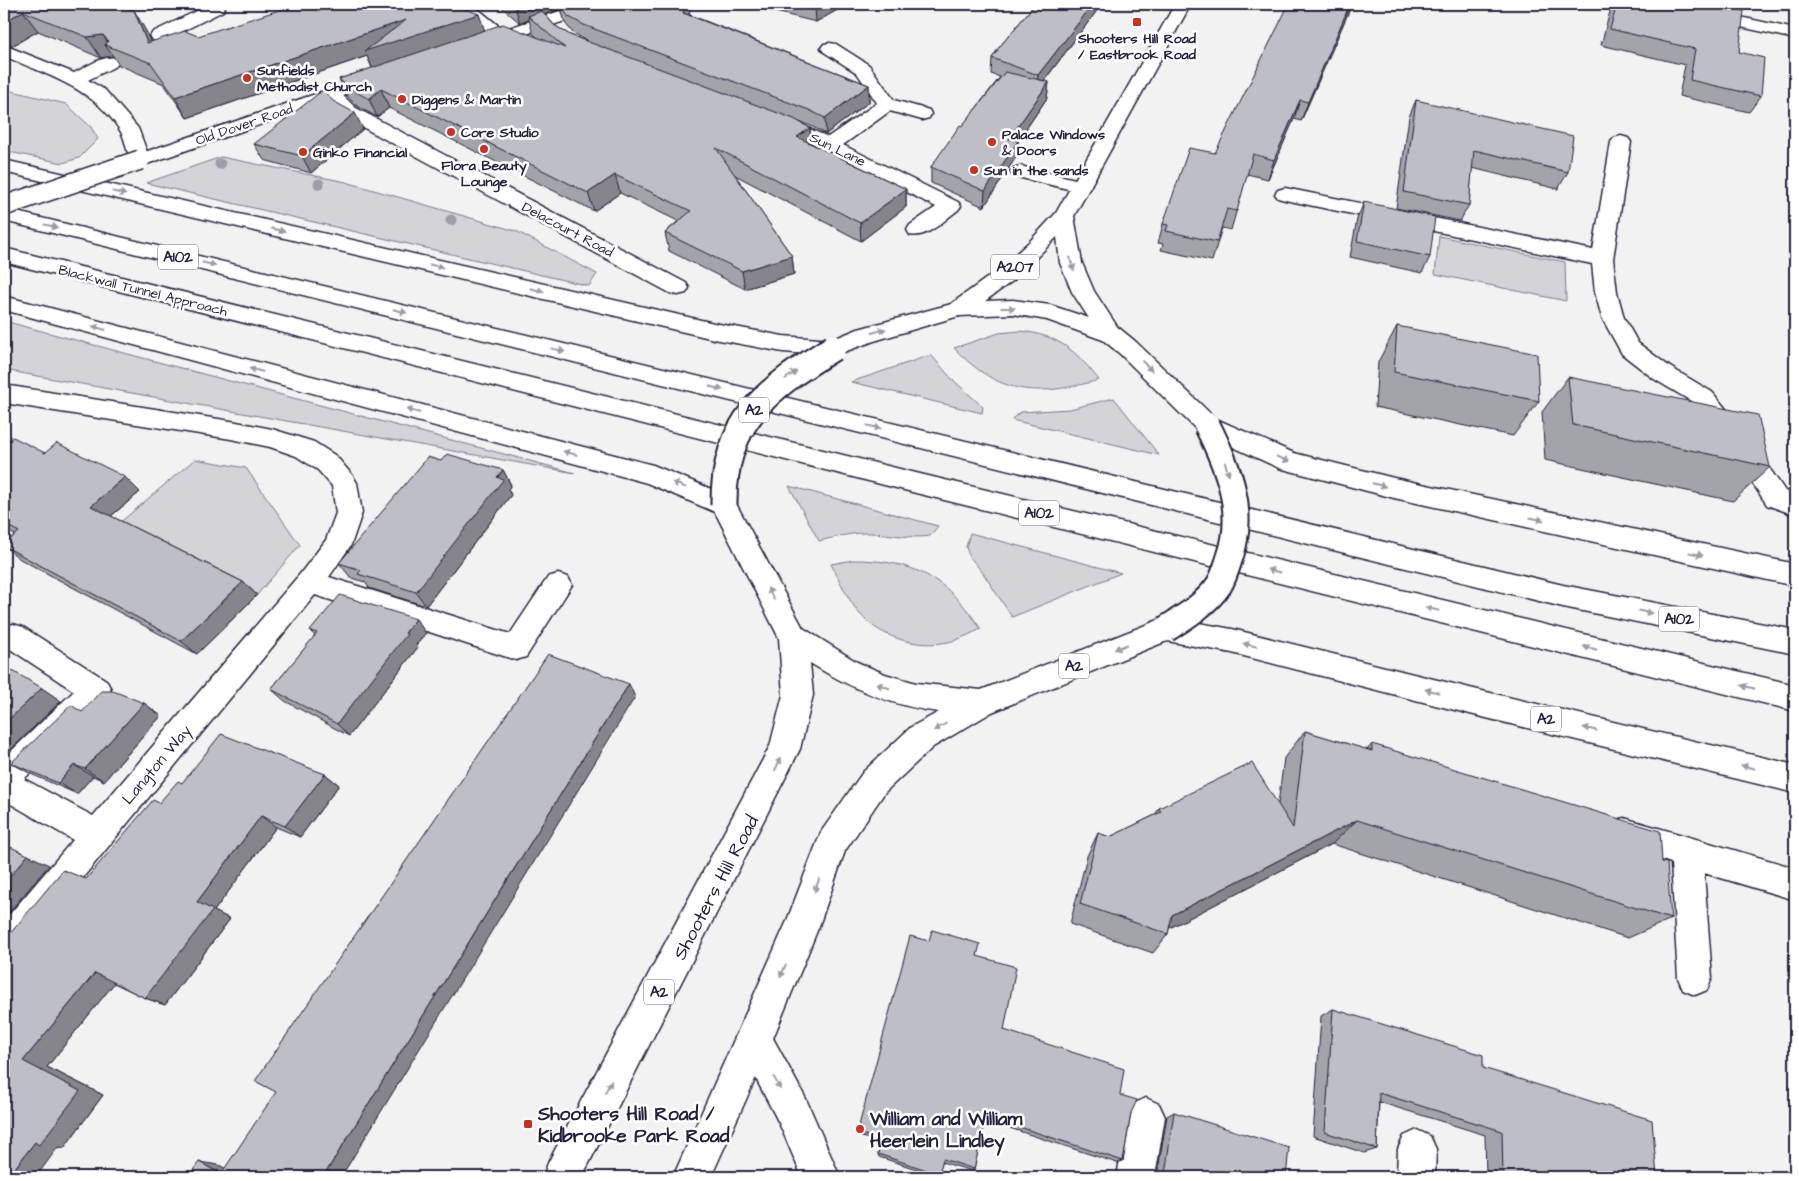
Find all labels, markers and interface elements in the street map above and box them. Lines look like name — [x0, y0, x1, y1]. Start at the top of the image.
marker: Shooters Hill Road / Eastbrook Road — [1131, 16, 1143, 28]
place label: Shooters Hill Road / Eastbrook Road — [1077, 29, 1197, 65]
place label: Sunfields Methodist Church — [256, 61, 373, 97]
marker: Sunfields Methodist Church — [241, 72, 253, 84]
place label: Diggens & Martin — [412, 90, 521, 111]
marker: Diggens & Martin — [396, 93, 408, 105]
street label: Old Dover Road — [193, 99, 296, 151]
place label: Core Studio — [461, 123, 539, 143]
place label: Palace Windows & Doors — [1001, 125, 1105, 161]
marker: Core Studio — [445, 126, 457, 138]
street label: Sun Lane — [806, 128, 869, 172]
marker: Palace Windows & Doors — [986, 136, 998, 148]
place label: Ginko Financial — [313, 143, 408, 163]
marker: Flora Beauty Lounge — [478, 143, 490, 155]
marker: Ginko Financial — [297, 146, 309, 158]
place label: Flora Beauty Lounge — [441, 156, 527, 193]
place label: Sun in the sands — [983, 161, 1089, 181]
marker: Sun in the sands — [968, 164, 980, 176]
one-way arrow — [112, 189, 127, 197]
street label: Delacourt Road — [518, 197, 617, 262]
one-way arrow — [44, 222, 59, 230]
one-way arrow — [270, 226, 285, 234]
road number: A102 — [158, 244, 198, 270]
road number: A207 — [991, 254, 1039, 280]
one-way arrow — [1069, 257, 1077, 272]
street label: Blackwall Tunnel Approach — [56, 260, 229, 322]
one-way arrow — [202, 260, 217, 268]
one-way arrow — [428, 262, 443, 270]
one-way arrow — [529, 286, 544, 294]
one-way arrow — [1000, 304, 1016, 312]
one-way arrow — [393, 307, 408, 315]
one-way arrow — [91, 324, 106, 332]
one-way arrow — [872, 327, 887, 335]
one-way arrow — [551, 346, 566, 354]
one-way arrow — [1141, 360, 1153, 372]
one-way arrow — [248, 365, 263, 373]
one-way arrow — [784, 370, 798, 380]
one-way arrow — [709, 384, 724, 392]
road number: A2 — [739, 398, 769, 422]
one-way arrow — [405, 407, 421, 415]
one-way arrow — [866, 423, 881, 431]
one-way arrow — [563, 448, 578, 456]
one-way arrow — [1276, 455, 1291, 463]
one-way arrow — [1224, 461, 1232, 476]
one-way arrow — [671, 481, 686, 489]
one-way arrow — [1371, 481, 1386, 489]
road number: A102 — [1019, 500, 1059, 526]
one-way arrow — [1530, 516, 1546, 524]
one-way arrow — [1689, 550, 1704, 558]
one-way arrow — [1267, 566, 1282, 574]
one-way arrow — [767, 587, 775, 601]
one-way arrow — [1425, 605, 1440, 613]
road number: A102 — [1659, 606, 1699, 632]
one-way arrow — [1637, 609, 1653, 617]
one-way arrow — [1242, 641, 1257, 649]
one-way arrow — [1113, 644, 1128, 652]
one-way arrow — [1583, 644, 1598, 652]
road number: A2 — [1059, 654, 1089, 678]
one-way arrow — [875, 682, 890, 689]
one-way arrow — [1740, 682, 1755, 690]
one-way arrow — [1424, 687, 1440, 695]
road number: A2 — [1531, 706, 1561, 732]
street label: Langton Way — [117, 720, 197, 810]
one-way arrow — [932, 723, 947, 731]
one-way arrow — [1582, 725, 1597, 733]
one-way arrow — [774, 757, 782, 772]
one-way arrow — [1740, 763, 1755, 771]
street label: Shooters Hill Road — [667, 810, 766, 965]
one-way arrow — [813, 878, 821, 893]
one-way arrow — [779, 964, 787, 978]
road number: A2 — [644, 980, 674, 1004]
one-way arrow — [773, 1075, 781, 1090]
one-way arrow — [604, 1080, 612, 1095]
place label: Shooters Hill Road / Kidbrooke Park Road — [537, 1101, 730, 1150]
place label: William and William Heerlein Lindley — [869, 1106, 1023, 1156]
marker: Shooters Hill Road / Kidbrooke Park Road — [522, 1118, 534, 1130]
marker: William and William Heerlein Lindley — [854, 1123, 866, 1135]

